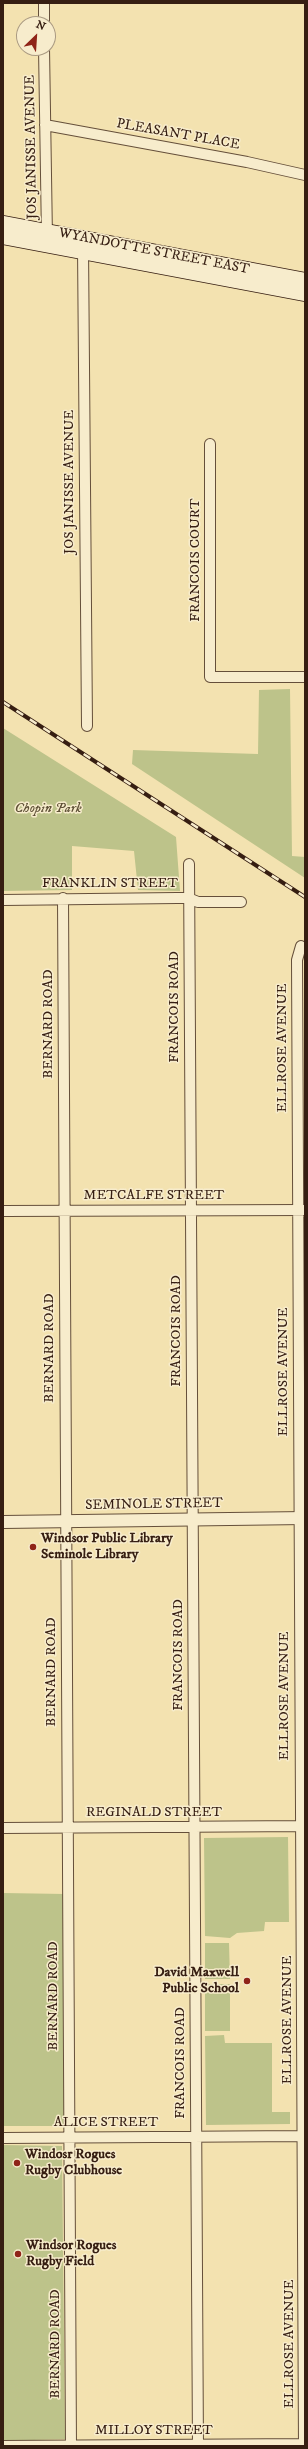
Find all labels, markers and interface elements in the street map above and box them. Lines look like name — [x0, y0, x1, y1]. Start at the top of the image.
north arrow — [16, 16, 56, 56]
text: N — [34, 18, 48, 34]
street label: JOS JANISSE AVENUE — [22, 75, 42, 219]
street label: PLEASANT PLACE — [115, 116, 241, 154]
street label: WYANDOTTE STREET EAST — [57, 225, 251, 279]
street label: JOS JANISSE AVENUE — [62, 410, 78, 554]
street label: FRANCOIS COURT — [188, 498, 204, 622]
park label: Chopin Park — [14, 801, 82, 817]
street label: FRANKLIN STREET — [42, 876, 178, 892]
street label: FRANCOIS ROAD — [167, 951, 183, 1063]
street label: BERNARD ROAD — [41, 969, 57, 1079]
street label: ELLROSE AVENUE — [275, 983, 291, 1113]
street label: METCALFE STREET — [84, 1188, 224, 1204]
street label: FRANCOIS ROAD — [169, 1275, 185, 1387]
street label: BERNARD ROAD — [42, 1293, 58, 1403]
street label: ELLROSE AVENUE — [276, 1307, 292, 1437]
street label: SEMINOLE STREET — [85, 1495, 223, 1515]
place label: Windsor Public Library Seminole Library — [41, 1531, 173, 1564]
marker: Windsor Public Library Seminole Library — [28, 1542, 38, 1552]
street label: FRANCOIS ROAD — [171, 1599, 187, 1711]
street label: BERNARD ROAD — [44, 1617, 60, 1727]
street label: ELLROSE AVENUE — [277, 1631, 293, 1761]
street label: REGINALD STREET — [86, 1805, 222, 1821]
street label: BERNARD ROAD — [46, 1941, 62, 2051]
street label: ELLROSE AVENUE — [280, 1955, 296, 2085]
place label: David Maxwell Public School — [154, 1965, 239, 1998]
marker: David Maxwell Public School — [242, 1976, 252, 1986]
street label: FRANCOIS ROAD — [173, 2007, 189, 2119]
street label: ALICE STREET — [54, 2115, 158, 2131]
place label: Windosr Rogues Rugby Clubhouse — [25, 2147, 122, 2180]
marker: Windosr Rogues Rugby Clubhouse — [12, 2158, 22, 2168]
place label: Windsor Rogues Rugby Field — [26, 2238, 116, 2270]
marker: Windsor Rogues Rugby Field — [13, 2249, 23, 2259]
street label: ELLROSE AVENUE — [282, 2279, 298, 2409]
street label: BERNARD ROAD — [48, 2289, 64, 2399]
street label: MILLOY STREET — [95, 2423, 213, 2439]

